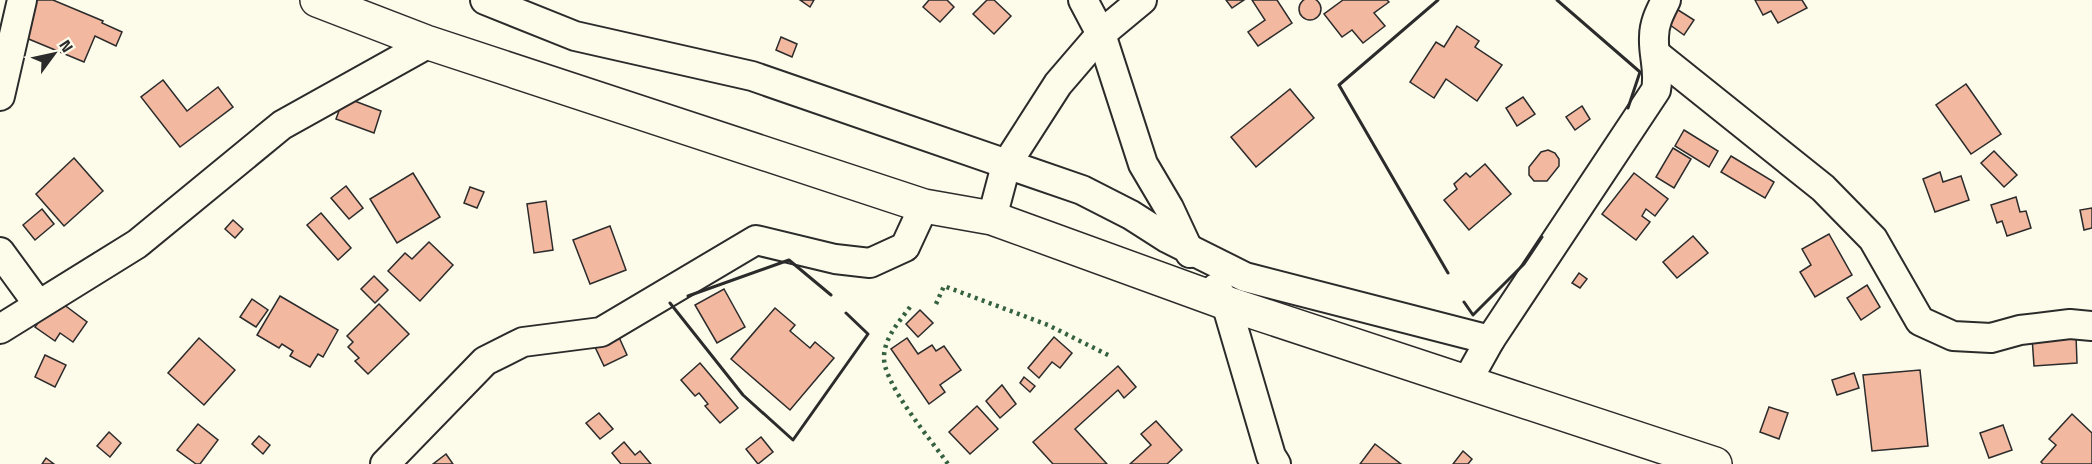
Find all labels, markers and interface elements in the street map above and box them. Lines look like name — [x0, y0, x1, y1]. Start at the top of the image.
north arrow — [24, 24, 84, 84]
text: N — [53, 35, 80, 57]

